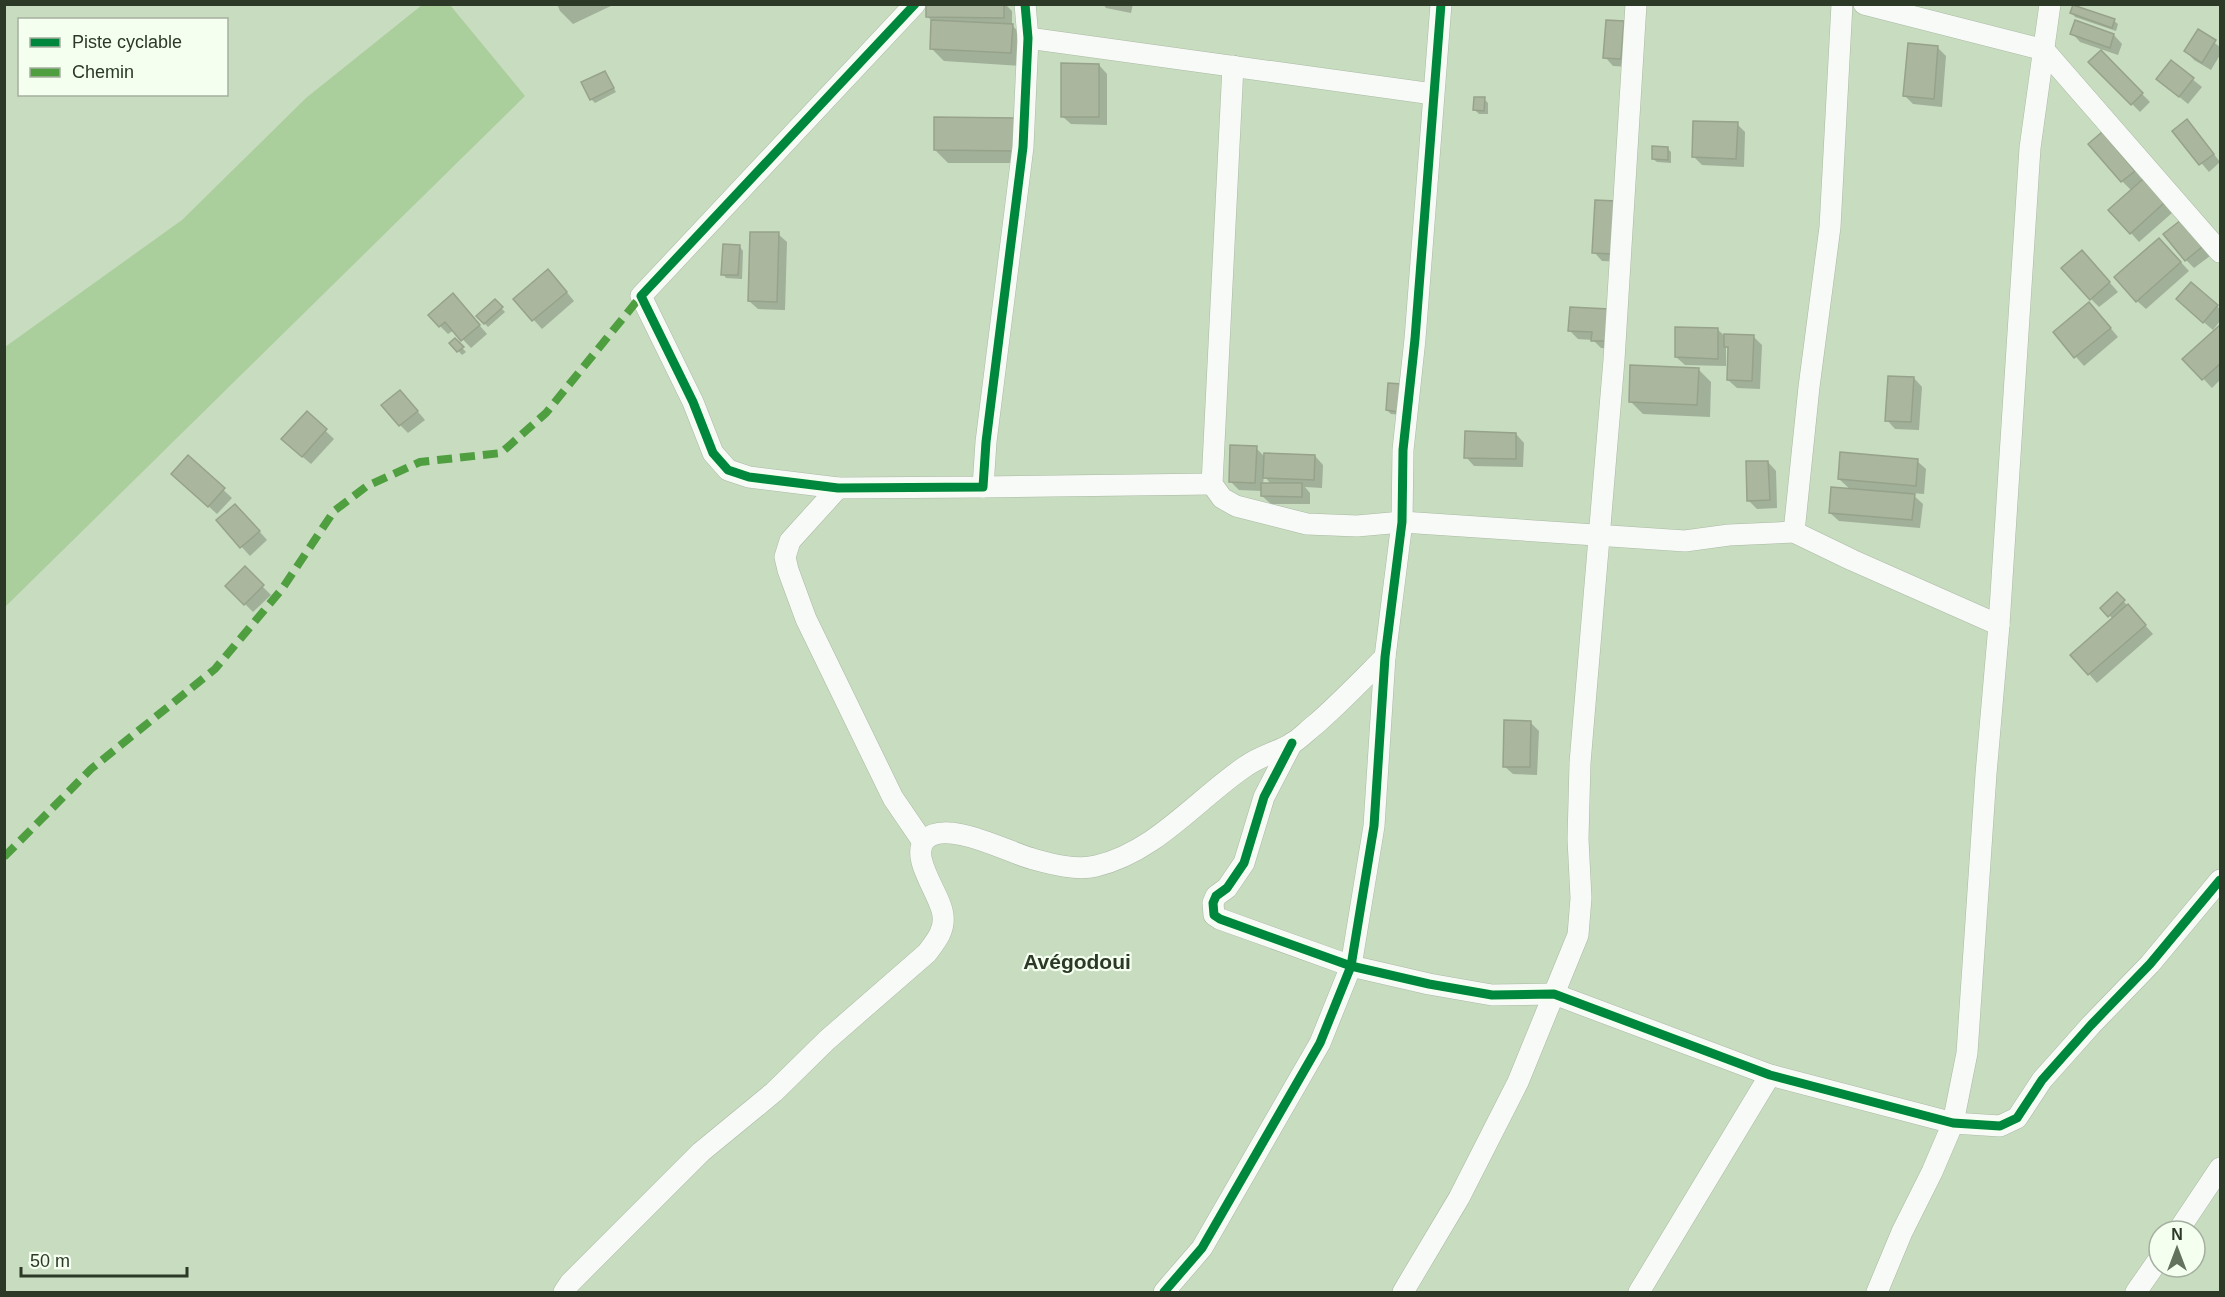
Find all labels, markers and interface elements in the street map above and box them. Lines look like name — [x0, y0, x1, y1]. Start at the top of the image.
legend — [18, 18, 228, 96]
text: Piste cyclable — [72, 32, 182, 52]
text: Chemin — [72, 62, 134, 82]
district label: Avégodoui — [1023, 950, 1131, 973]
north arrow — [2147, 1219, 2207, 1279]
text: N — [2171, 1226, 2183, 1243]
scale bar — [21, 1240, 188, 1278]
text: 50 m — [30, 1251, 70, 1271]

